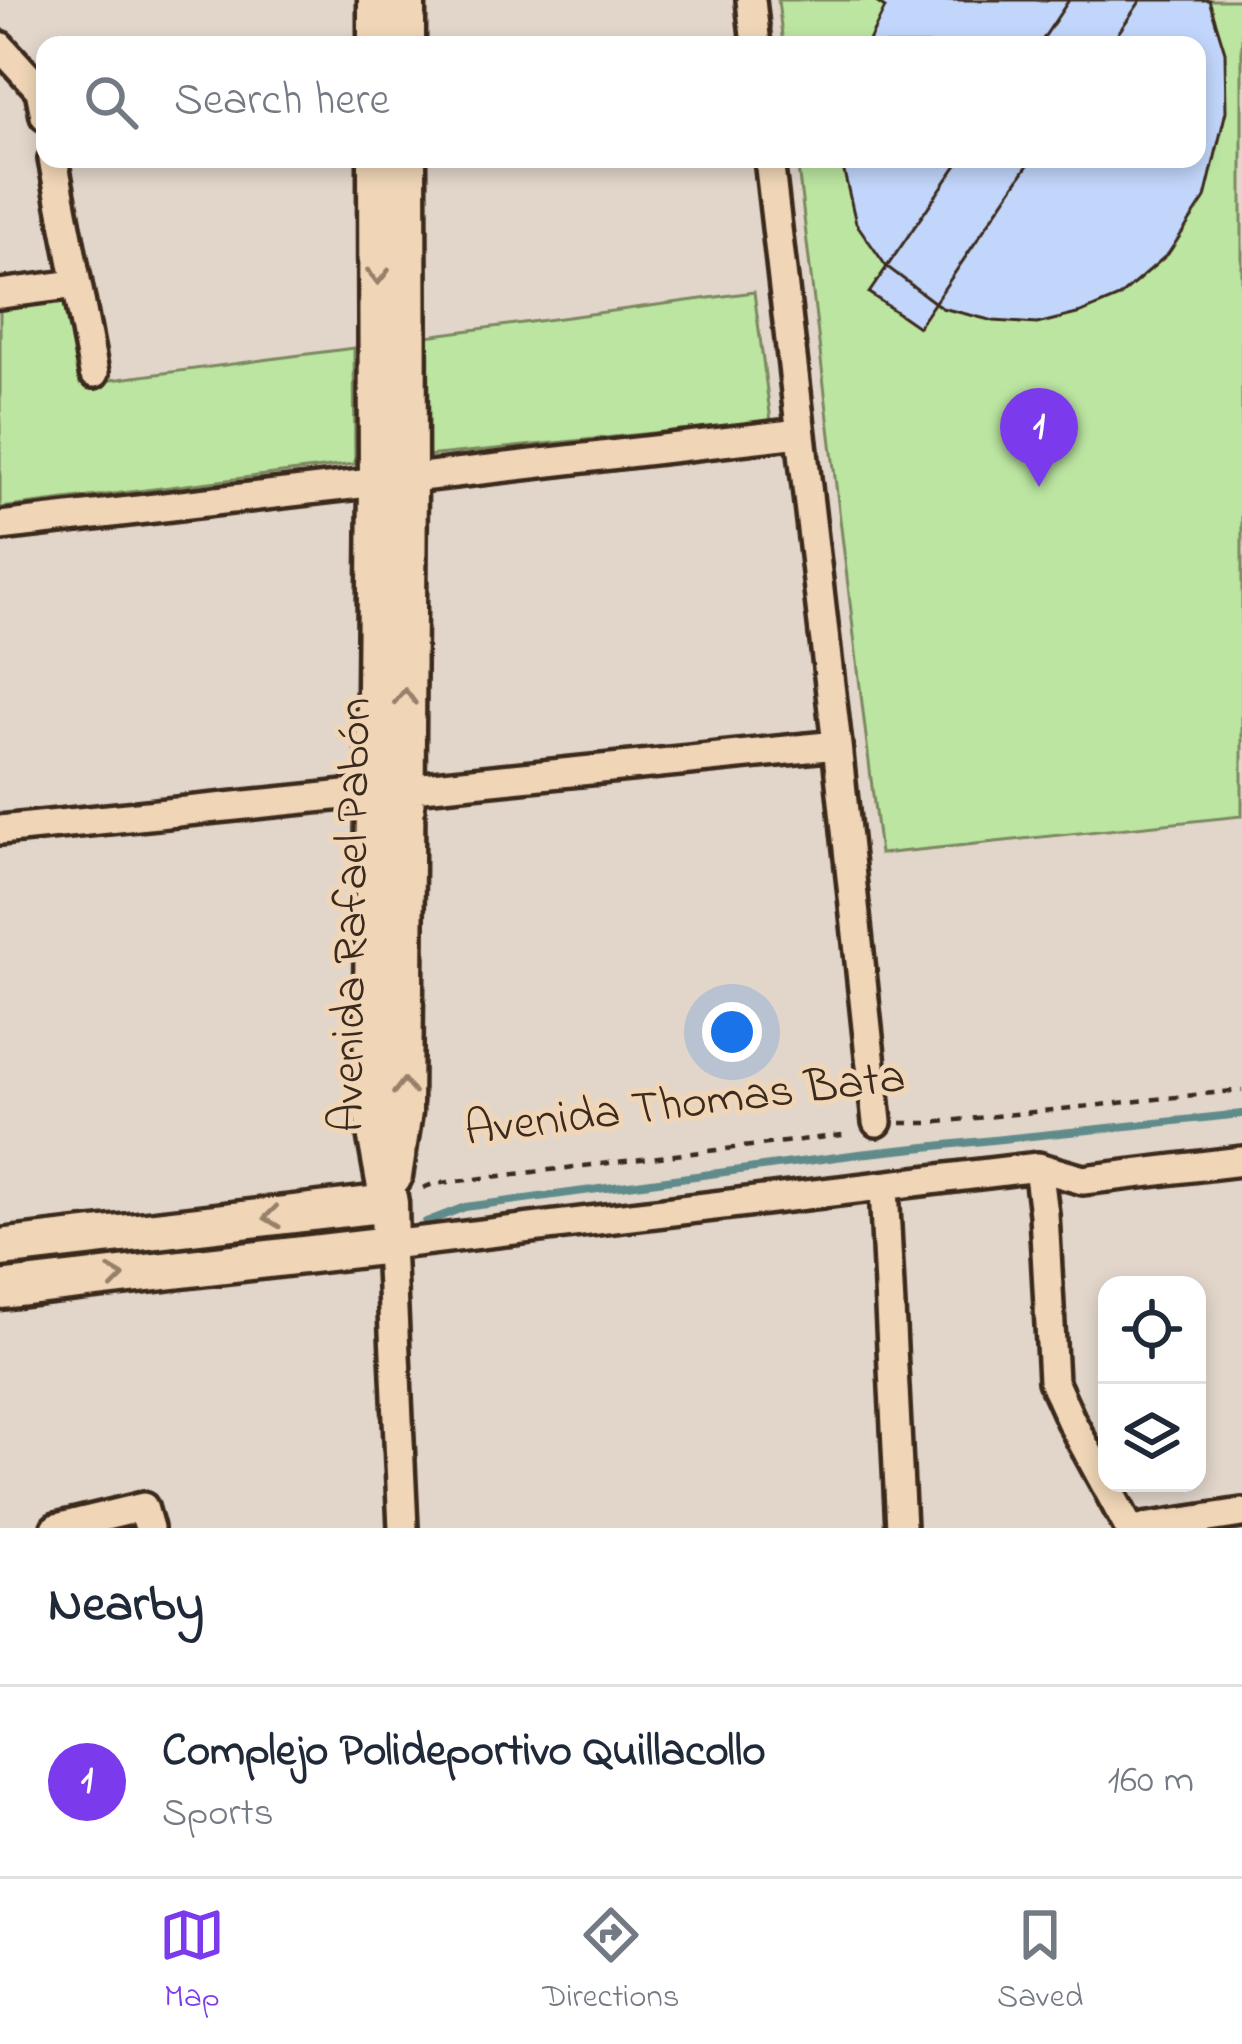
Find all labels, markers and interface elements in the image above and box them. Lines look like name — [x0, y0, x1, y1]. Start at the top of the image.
search box — [36, 36, 1206, 168]
icon: search — [78, 69, 144, 135]
text: Search here — [174, 69, 390, 135]
one-way arrow — [365, 268, 391, 286]
pin: 1 — [1000, 388, 1078, 487]
one-way arrow — [392, 687, 418, 706]
street label: Avenida Rafael Pabón — [314, 697, 392, 1133]
your location — [702, 1002, 762, 1062]
street label: Avenida Thomas Bata — [461, 1043, 909, 1167]
one-way arrow — [390, 1077, 416, 1096]
one-way arrow — [263, 1203, 282, 1229]
one-way arrow — [107, 1265, 126, 1290]
map controls — [1098, 1276, 1206, 1492]
button: locate — [1098, 1276, 1206, 1384]
button: layers — [1098, 1384, 1206, 1492]
text: Nearby — [48, 1569, 204, 1644]
text: Complejo Polideportivo Quillacollo — [162, 1720, 766, 1786]
text: 1 — [81, 1753, 93, 1810]
text: 160 m — [1108, 1753, 1194, 1810]
text: Sports — [162, 1786, 274, 1843]
tab: Map — [159, 1902, 225, 2022]
tab: Directions — [542, 1902, 680, 2022]
tab: Saved — [997, 1902, 1083, 2022]

